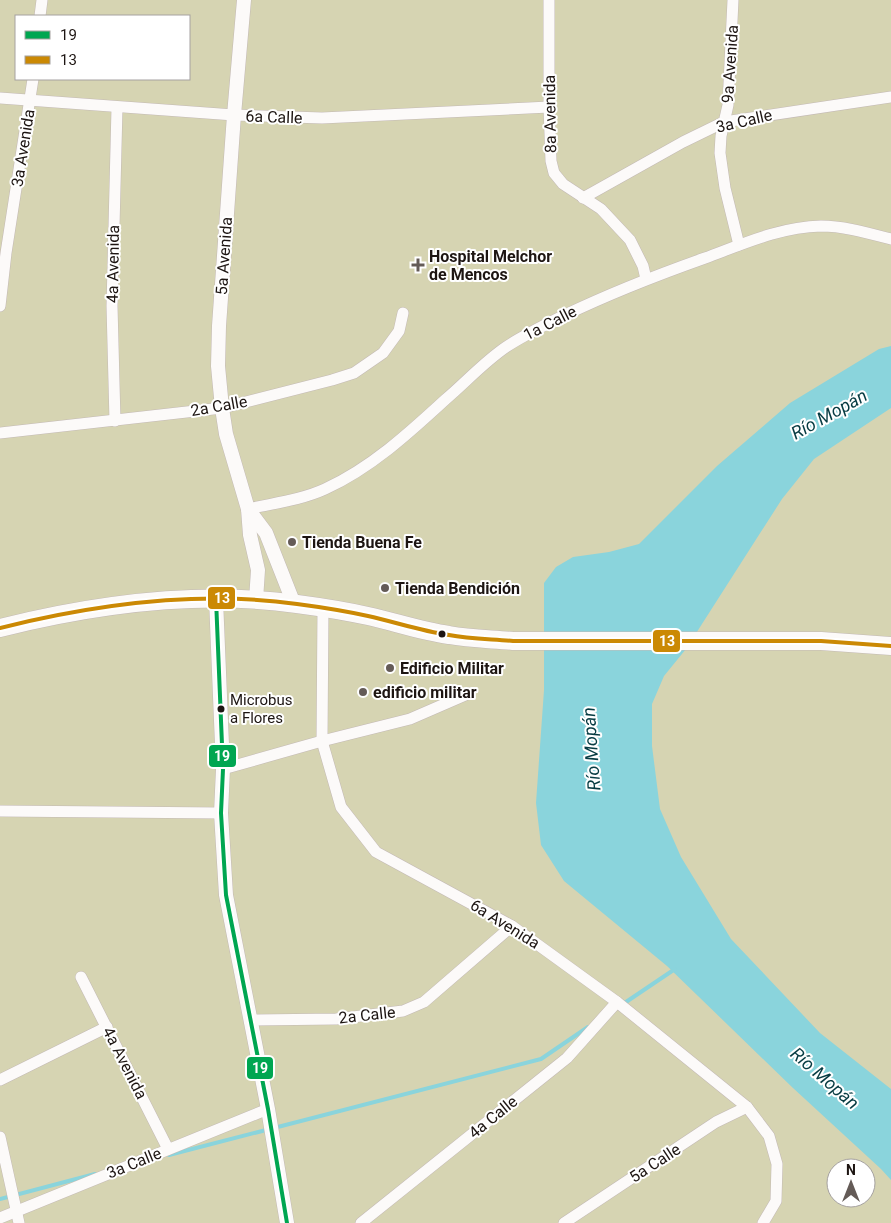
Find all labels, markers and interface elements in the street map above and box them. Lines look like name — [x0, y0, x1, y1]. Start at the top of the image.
legend — [15, 15, 190, 80]
street label: 9a Avenida — [718, 24, 742, 104]
text: 19 — [60, 26, 77, 44]
text: 13 — [60, 51, 77, 69]
street label: 8a Avenida — [540, 75, 560, 153]
street label: 3a Calle — [714, 105, 774, 137]
street label: 6a Calle — [245, 107, 303, 127]
street label: 3a Avenida — [7, 108, 39, 188]
street label: 5a Avenida — [212, 216, 236, 296]
street label: 4a Avenida — [103, 225, 123, 303]
place label: Hospital Melchor de Mencos — [429, 247, 552, 284]
marker: Hospital Melchor de Mencos — [411, 258, 425, 272]
street label: 1a Calle — [520, 302, 580, 344]
water label: Río Mopán — [787, 385, 871, 443]
street label: 2a Calle — [189, 392, 249, 420]
place label: Tienda Buena Fe — [302, 533, 422, 552]
marker: Tienda Buena Fe — [286, 536, 298, 548]
place label: Tienda Bendición — [395, 579, 520, 598]
marker: Tienda Bendición — [379, 582, 391, 594]
line badge: 13 — [207, 586, 236, 610]
text: 13 — [214, 590, 230, 606]
unlabelled marker — [437, 629, 447, 639]
line badge: 13 — [652, 629, 681, 653]
text: 13 — [659, 633, 675, 649]
place label: Edificio Militar — [400, 659, 504, 678]
marker: Edificio Militar — [384, 662, 396, 674]
place label: edificio militar — [373, 683, 477, 702]
marker: edificio militar — [357, 686, 369, 698]
place label: Microbus a Flores — [230, 691, 293, 727]
marker: Microbus a Flores — [216, 704, 226, 714]
water label: Río Mopán — [578, 707, 604, 791]
line badge: 19 — [208, 744, 237, 768]
text: 19 — [214, 748, 230, 764]
street label: 6a Avenida — [467, 895, 543, 953]
street label: 2a Calle — [338, 1003, 396, 1027]
street label: 4a Avenida — [99, 1024, 151, 1102]
water label: Río Mopán — [787, 1043, 863, 1113]
line badge: 19 — [246, 1056, 274, 1080]
text: 19 — [252, 1060, 268, 1076]
street label: 4a Calle — [465, 1092, 521, 1142]
street label: 5a Calle — [626, 1139, 684, 1187]
street label: 3a Calle — [104, 1144, 164, 1182]
north arrow — [826, 1158, 876, 1208]
text: N — [846, 1162, 856, 1178]

